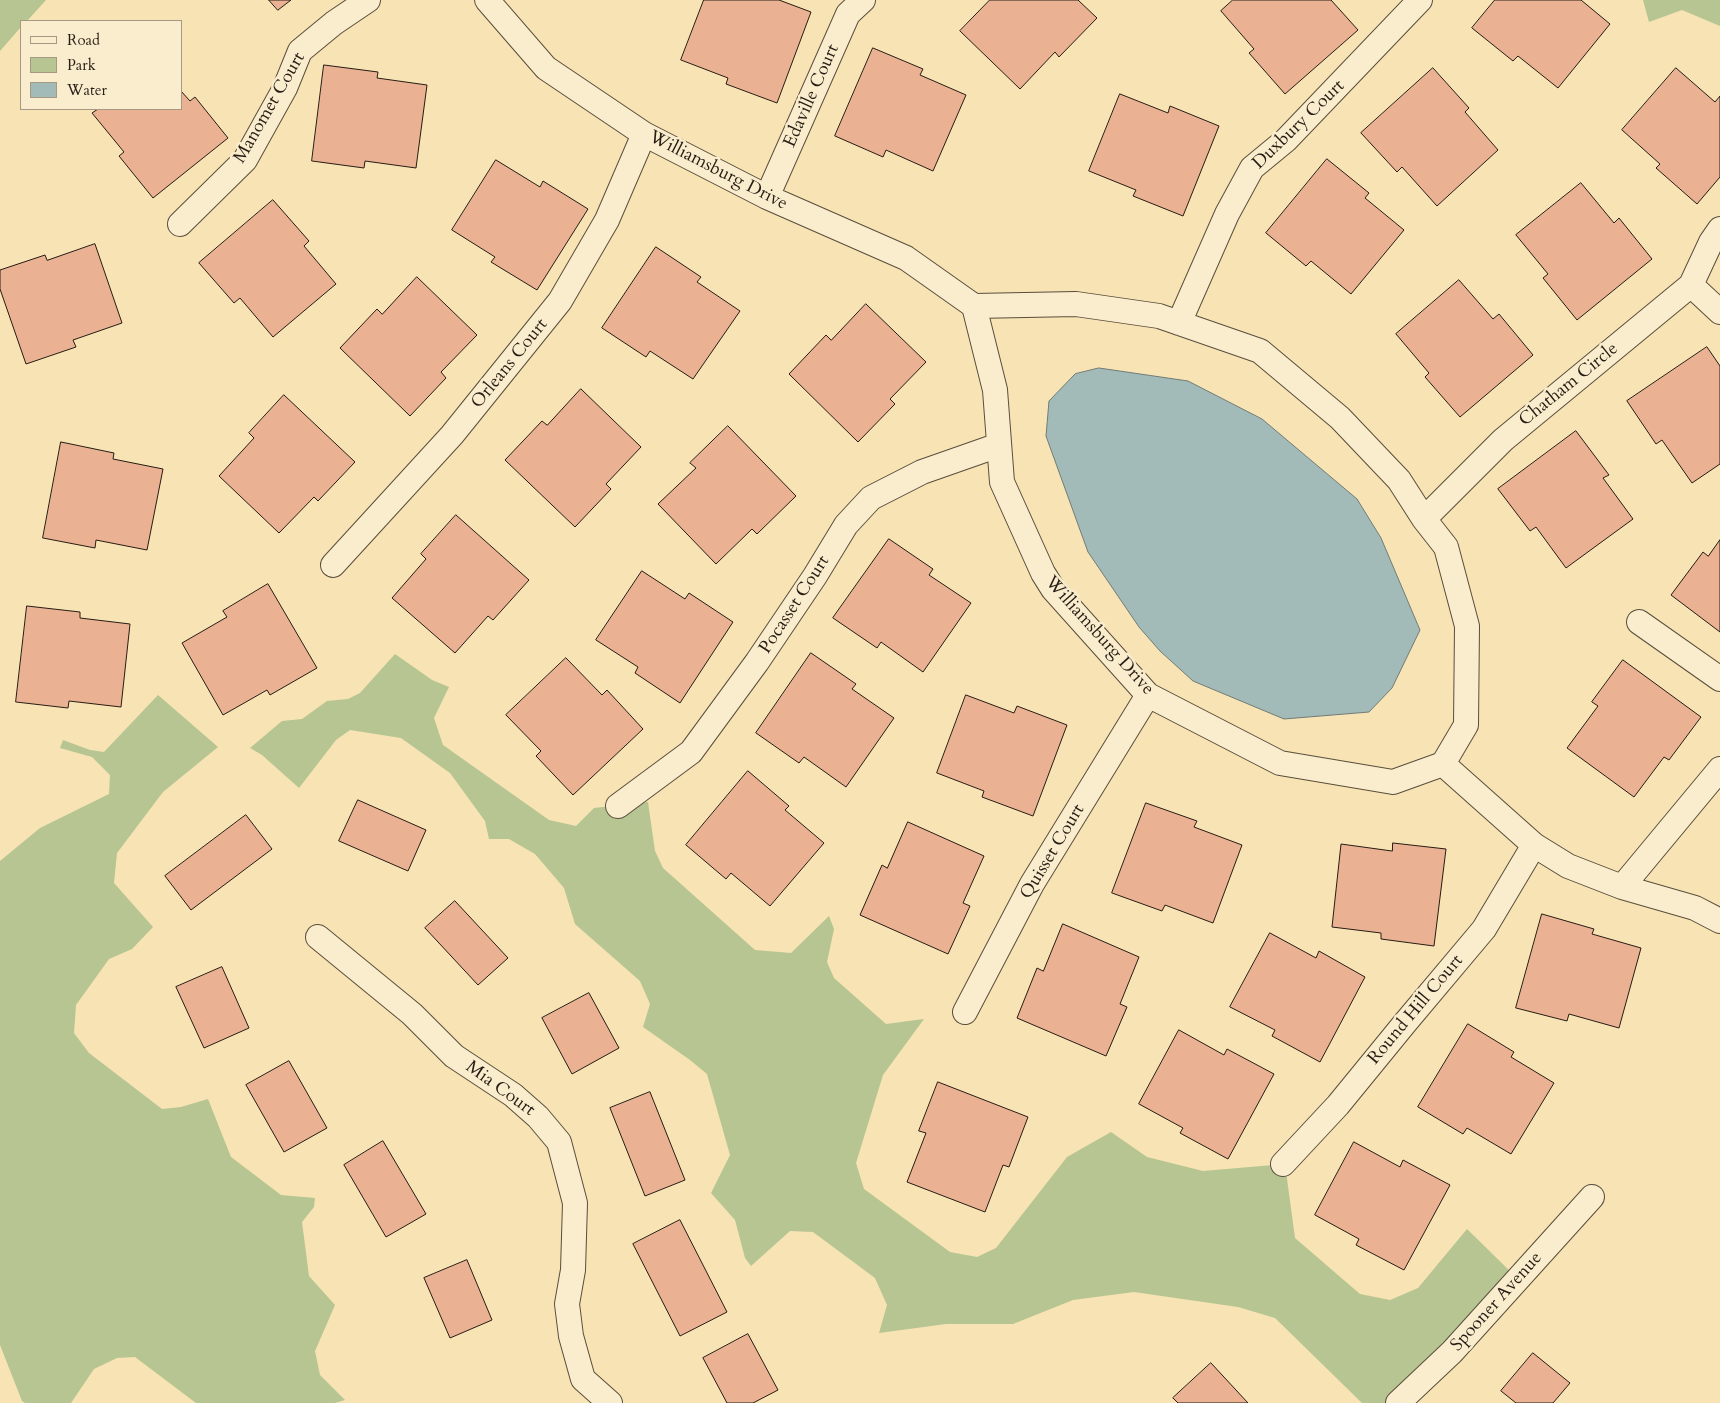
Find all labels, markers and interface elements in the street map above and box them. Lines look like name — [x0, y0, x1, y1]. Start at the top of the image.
legend — [20, 20, 182, 110]
text: Road — [67, 30, 100, 50]
street label: Edaville Court — [780, 41, 844, 151]
street label: Manomet Court — [230, 49, 310, 167]
text: Park — [67, 55, 96, 75]
street label: Duxbury Court — [1249, 76, 1349, 174]
text: Water — [67, 80, 107, 100]
street label: Williamsburg Drive — [645, 127, 791, 215]
street label: Orleans Court — [467, 315, 553, 413]
street label: Chatham Circle — [1515, 338, 1623, 432]
street label: Pocasset Court — [755, 552, 835, 658]
street label: Williamsburg Drive — [1040, 572, 1158, 700]
street label: Quisset Court — [1016, 801, 1090, 903]
street label: Round Hill Court — [1364, 951, 1468, 1069]
street label: Mia Court — [461, 1057, 539, 1121]
street label: Spooner Avenue — [1447, 1248, 1547, 1356]

